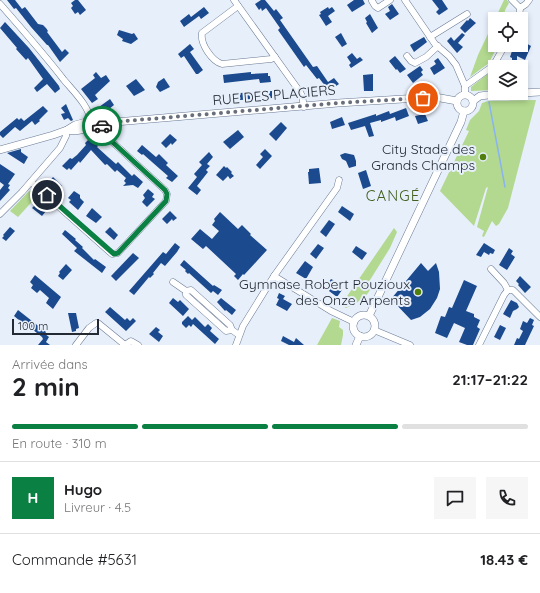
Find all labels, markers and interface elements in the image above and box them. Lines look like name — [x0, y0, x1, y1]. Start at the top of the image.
map controls — [488, 12, 528, 100]
button: locate — [488, 12, 528, 52]
button: layers — [488, 60, 528, 100]
street label: RUE DES PLACIERS — [212, 81, 336, 109]
pin — [406, 81, 440, 115]
icon: bag — [412, 87, 434, 109]
courier — [82, 106, 122, 146]
icon: car — [91, 115, 113, 137]
place label: City Stade des Grands Champs — [371, 140, 475, 174]
marker: City Stade des Grands Champs — [478, 152, 488, 162]
pin — [30, 178, 64, 212]
icon: home — [36, 184, 58, 206]
district label: CANGÉ — [366, 186, 420, 205]
place label: Gymnase Robert Pouzioux des Onze Arpents — [239, 275, 410, 309]
marker: Gymnase Robert Pouzioux des Onze Arpents — [413, 287, 423, 297]
scale bar — [12, 317, 99, 336]
text: 100 m — [18, 319, 48, 333]
text: Arrivée dans — [12, 356, 88, 372]
text: 2 min — [12, 370, 80, 403]
text: 21:17–21:22 — [452, 370, 528, 389]
text: En route · 310 m — [12, 435, 107, 451]
button: chat — [434, 477, 476, 519]
button: phone — [486, 477, 528, 519]
text: Hugo — [64, 480, 102, 499]
text: H — [28, 488, 38, 507]
text: Livreur · 4.5 — [64, 499, 131, 515]
text: Commande #5631 — [12, 550, 137, 569]
text: 18.43 € — [480, 550, 528, 569]

